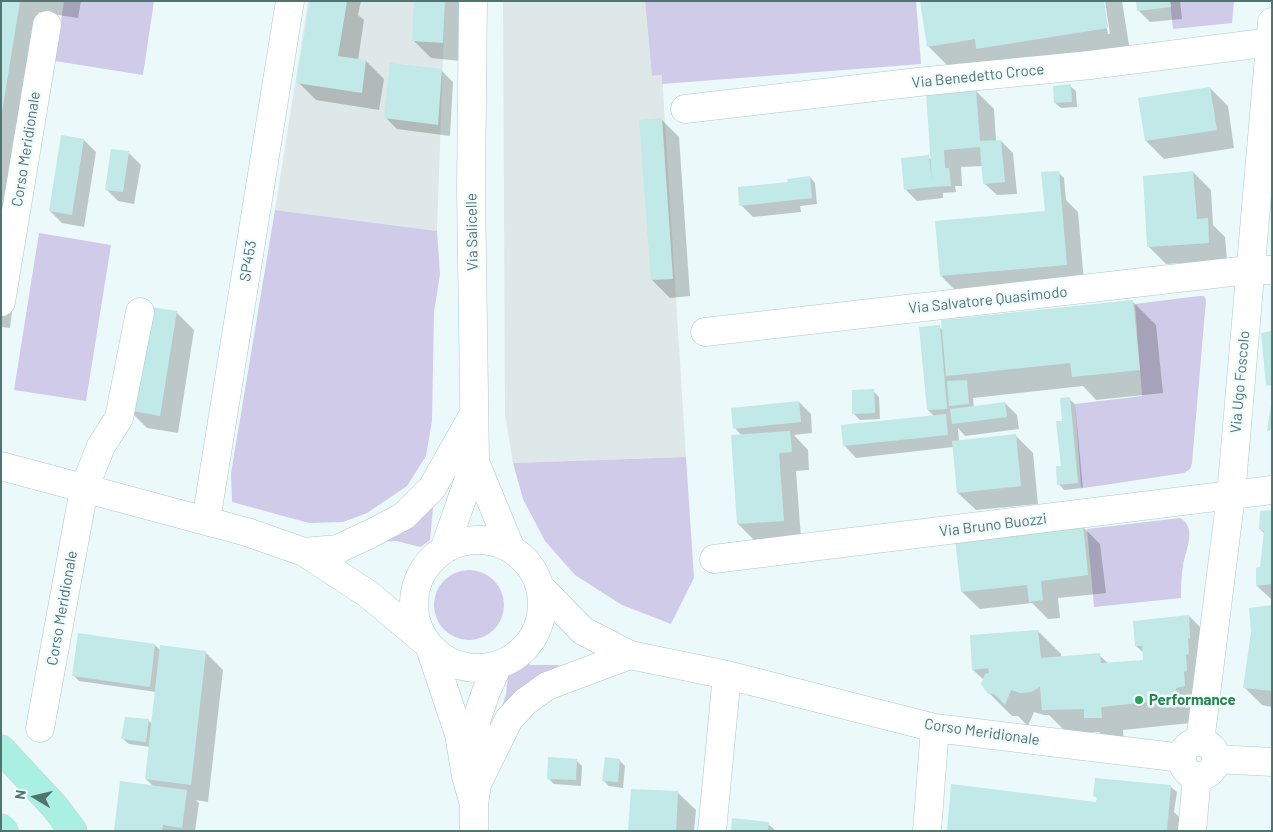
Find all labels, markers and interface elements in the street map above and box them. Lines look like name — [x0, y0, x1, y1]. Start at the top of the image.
street label: Via Benedetto Croce — [911, 60, 1045, 92]
street label: Corso Meridionale — [8, 90, 44, 208]
street label: Via Salicelle — [462, 193, 482, 271]
street label: SP453 — [236, 239, 260, 283]
street label: Via Salvatore Quasimodo — [908, 283, 1068, 317]
street label: Via Ugo Foscolo — [1227, 330, 1253, 434]
street label: Via Bruno Buozzi — [938, 509, 1048, 541]
street label: Corso Meridionale — [43, 549, 81, 667]
place label: Performance — [1149, 691, 1236, 709]
marker: Performance — [1133, 694, 1145, 706]
street label: Corso Meridionale — [923, 715, 1041, 749]
north arrow — [10, 772, 60, 822]
text: N — [11, 789, 29, 801]

